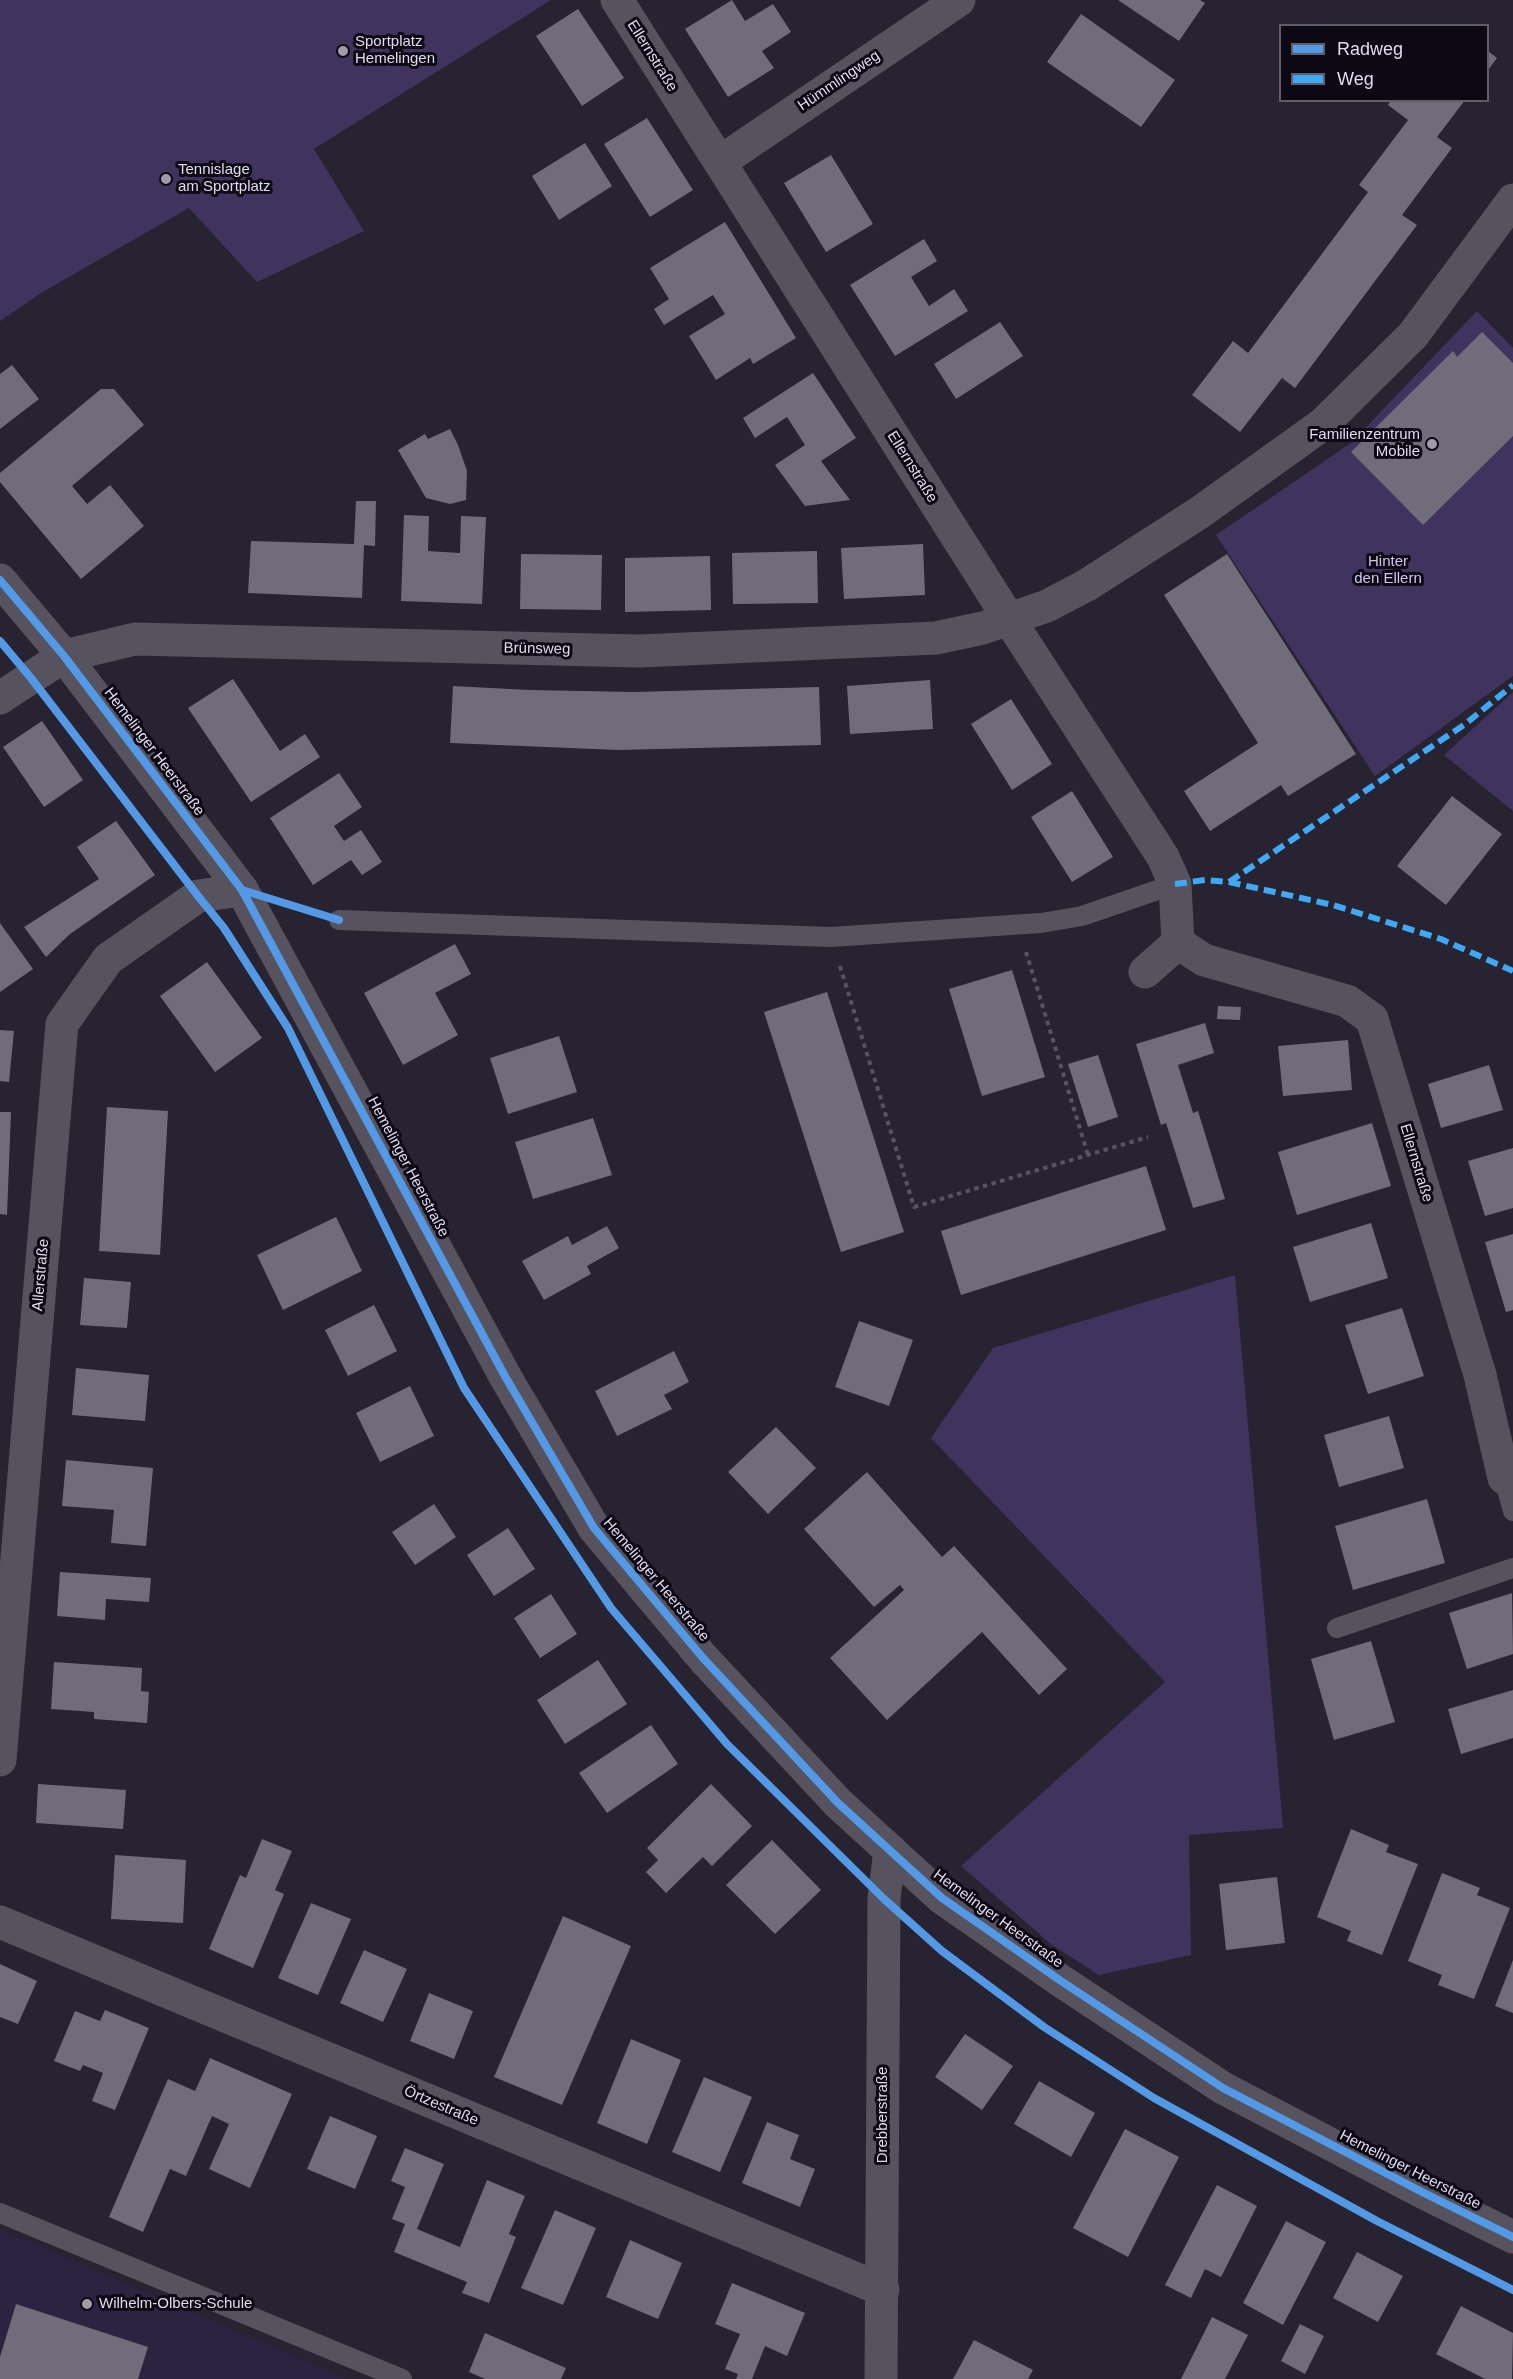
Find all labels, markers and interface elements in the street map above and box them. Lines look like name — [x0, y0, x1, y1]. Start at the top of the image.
street label: Ellernstraße — [623, 17, 681, 95]
legend — [1279, 24, 1489, 102]
place label: Sportplatz Hemelingen — [355, 33, 435, 68]
text: Radweg — [1337, 39, 1403, 59]
marker: Sportplatz Hemelingen — [336, 44, 350, 58]
street label: Hümmlingweg — [795, 47, 883, 115]
text: Weg — [1337, 69, 1374, 89]
place label: Tennislage am Sportplatz — [178, 161, 271, 196]
marker: Tennislage am Sportplatz — [159, 172, 173, 186]
place label: Familienzentrum Mobile — [1309, 426, 1420, 461]
street label: Ellernstraße — [883, 428, 941, 506]
marker: Familienzentrum Mobile — [1425, 437, 1439, 451]
park label: Hinter den Ellern — [1354, 553, 1422, 588]
street label: Brünsweg — [503, 639, 571, 659]
street label: Hemelinger Heerstraße — [100, 684, 208, 820]
street label: Hemelinger Heerstraße — [363, 1094, 453, 1240]
street label: Ellernstraße — [1396, 1122, 1436, 1204]
street label: Allerstraße — [29, 1238, 53, 1312]
street label: Hemelinger Heerstraße — [599, 1515, 713, 1645]
street label: Hemelinger Heerstraße — [930, 1866, 1066, 1972]
street label: Drebberstraße — [874, 2067, 892, 2163]
street label: Örtzestraße — [401, 2082, 481, 2130]
street label: Hemelinger Heerstraße — [1336, 2127, 1484, 2213]
place label: Wilhelm-Olbers-Schule — [99, 2295, 252, 2313]
marker: Wilhelm-Olbers-Schule — [80, 2297, 94, 2311]

